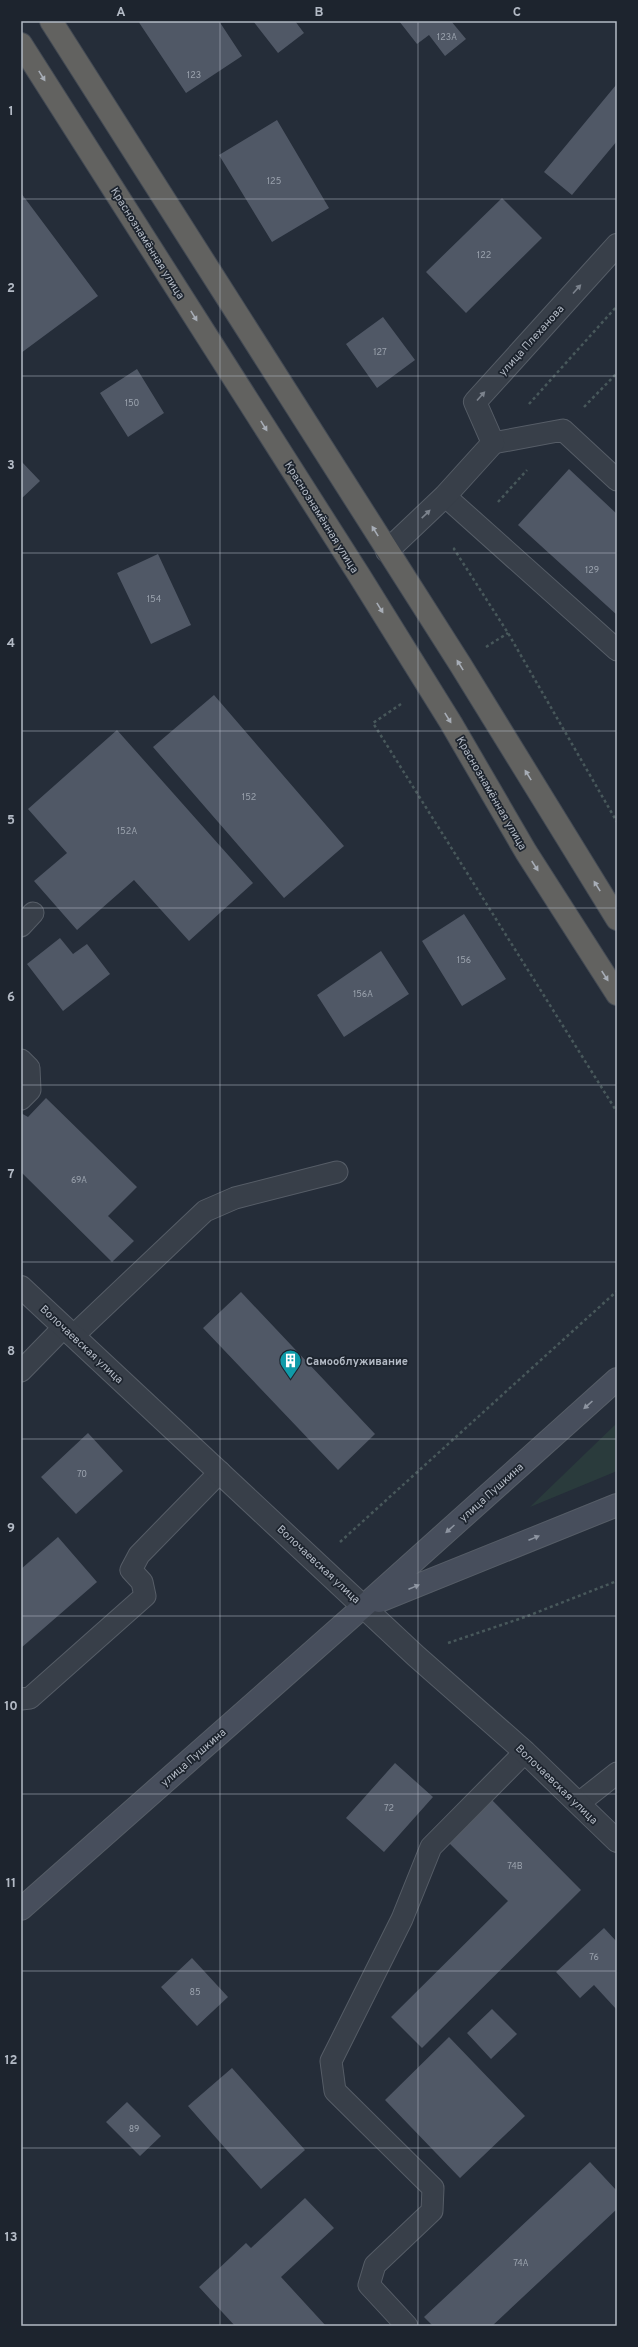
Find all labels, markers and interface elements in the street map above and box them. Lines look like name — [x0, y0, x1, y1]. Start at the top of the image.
text: A — [116, 5, 126, 21]
text: B — [315, 5, 324, 21]
text: C — [513, 5, 521, 21]
house number: 123А — [437, 32, 457, 43]
house number: 123 — [187, 70, 201, 81]
one-way arrow — [38, 71, 46, 82]
text: 1 — [8, 104, 14, 120]
house number: 125 — [267, 176, 281, 187]
street label: Краснознамённая улица — [107, 185, 187, 302]
house number: 122 — [477, 250, 491, 261]
text: 2 — [7, 281, 15, 297]
one-way arrow — [573, 284, 582, 294]
street label: улица Плеханова — [496, 302, 567, 379]
one-way arrow — [191, 310, 198, 322]
house number: 127 — [373, 347, 387, 358]
one-way arrow — [476, 391, 486, 401]
house number: 150 — [125, 398, 140, 409]
one-way arrow — [260, 421, 268, 431]
text: 3 — [7, 458, 15, 474]
street label: Краснознамённая улица — [281, 459, 361, 576]
one-way arrow — [421, 509, 431, 519]
one-way arrow — [371, 526, 379, 536]
house number: 129 — [585, 565, 599, 576]
house number: 154 — [147, 594, 162, 605]
one-way arrow — [376, 602, 383, 614]
text: 4 — [7, 636, 15, 652]
one-way arrow — [456, 659, 464, 670]
one-way arrow — [444, 713, 452, 723]
street label: Краснознамённая улица — [453, 734, 530, 853]
one-way arrow — [525, 769, 532, 781]
house number: 152 — [242, 792, 256, 803]
text: 5 — [7, 813, 15, 829]
house number: 152А — [117, 826, 137, 837]
one-way arrow — [532, 860, 539, 872]
one-way arrow — [593, 880, 600, 892]
house number: 156 — [457, 955, 471, 966]
one-way arrow — [602, 970, 609, 982]
house number: 156А — [353, 989, 373, 1000]
text: 6 — [7, 990, 15, 1006]
text: 7 — [8, 1167, 15, 1183]
house number: 69А — [71, 1175, 87, 1186]
street label: Волочаевская улица — [37, 1302, 126, 1387]
text: 8 — [7, 1344, 15, 1360]
building icon: Самооблуживание — [277, 1348, 303, 1381]
place label: Самооблуживание — [306, 1355, 408, 1369]
one-way arrow — [583, 1400, 593, 1409]
street label: улица Пушкина — [457, 1460, 527, 1525]
house number: 70 — [77, 1469, 87, 1480]
text: 9 — [7, 1521, 15, 1537]
street label: Волочаевская улица — [274, 1522, 363, 1607]
one-way arrow — [445, 1525, 455, 1534]
one-way arrow — [529, 1535, 541, 1541]
one-way arrow — [408, 1583, 420, 1589]
text: 10 — [4, 1699, 18, 1715]
street label: улица Пушкина — [158, 1725, 229, 1790]
street label: Волочаевская улица — [512, 1742, 600, 1828]
house number: 72 — [384, 1803, 394, 1814]
house number: 74В — [507, 1861, 523, 1872]
text: 11 — [6, 1876, 16, 1892]
house number: 76 — [589, 1952, 599, 1963]
house number: 85 — [189, 1987, 201, 1998]
text: 12 — [4, 2053, 18, 2069]
house number: 89 — [129, 2124, 139, 2135]
text: 13 — [5, 2230, 18, 2246]
house number: 74А — [513, 2258, 529, 2269]

